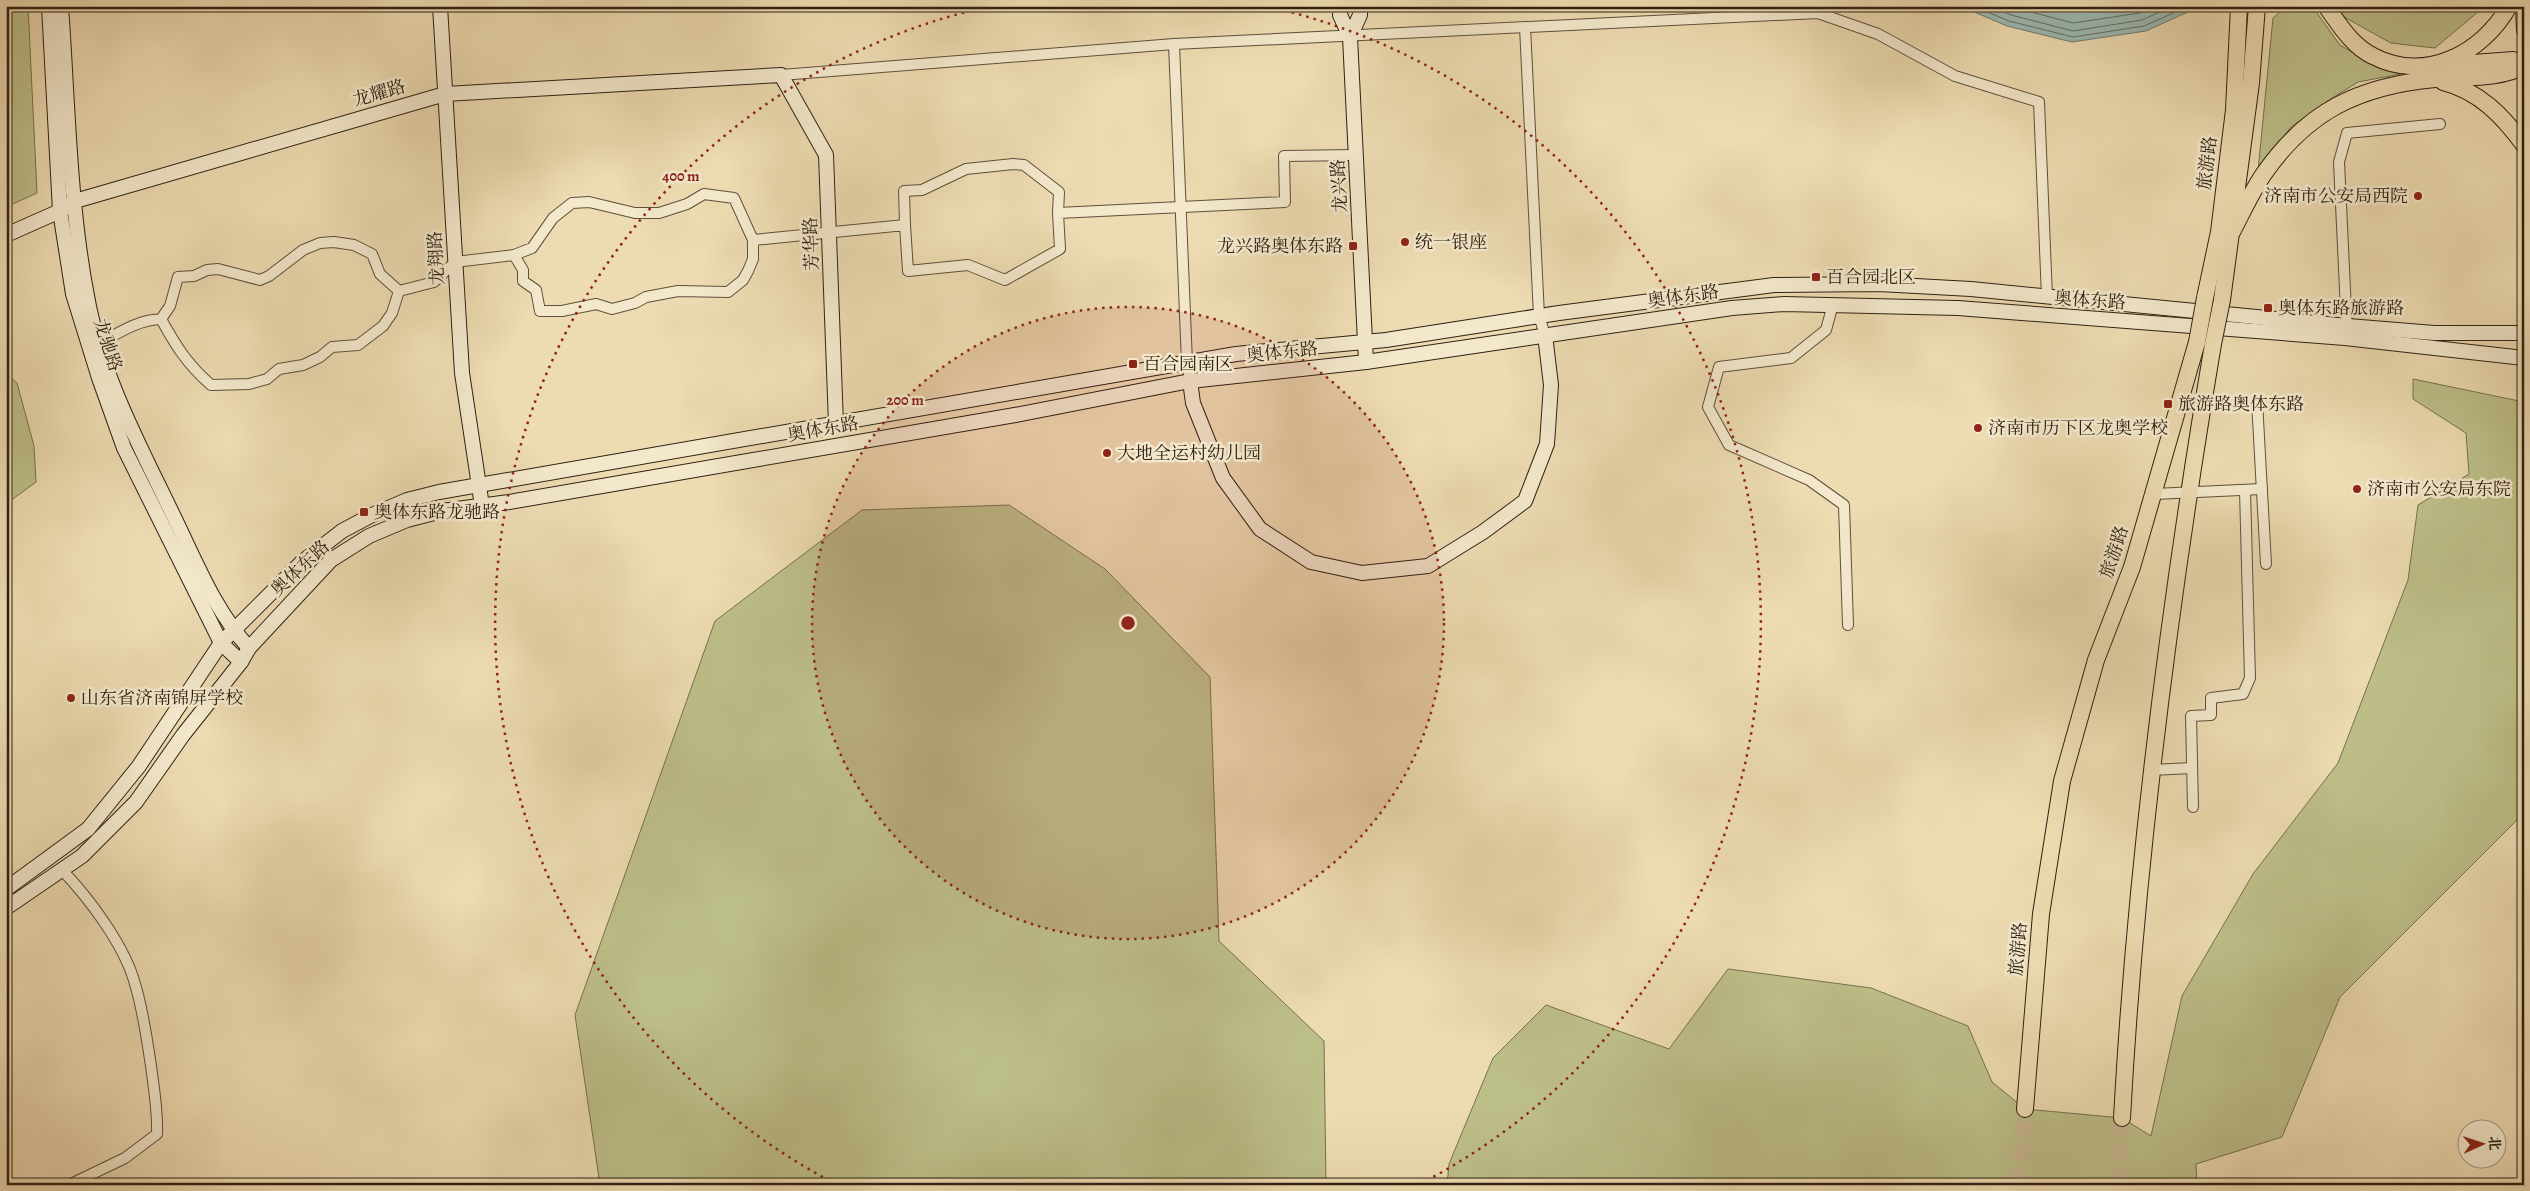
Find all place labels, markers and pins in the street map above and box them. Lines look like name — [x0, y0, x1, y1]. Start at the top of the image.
place label: 济南市公安局西院 — [2264, 184, 2408, 208]
marker: 济南市公安局西院 — [2412, 190, 2424, 202]
place label: 统一银座 — [1415, 230, 1487, 254]
place label: 龙兴路奥体东路 — [1217, 234, 1343, 258]
marker: 统一银座 — [1399, 236, 1411, 248]
marker: 龙兴路奥体东路 — [1347, 240, 1359, 252]
place label: 百合园北区 — [1826, 265, 1916, 289]
marker: 百合园北区 — [1810, 271, 1822, 283]
place label: 奥体东路旅游路 — [2278, 296, 2404, 320]
marker: 奥体东路旅游路 — [2262, 302, 2274, 314]
place label: 百合园南区 — [1143, 352, 1233, 376]
marker: 百合园南区 — [1127, 358, 1139, 370]
place label: 旅游路奥体东路 — [2178, 392, 2304, 416]
marker: 旅游路奥体东路 — [2162, 398, 2174, 410]
place label: 济南市历下区龙奥学校 — [1988, 416, 2168, 440]
marker: 济南市历下区龙奥学校 — [1972, 422, 1984, 434]
place label: 大地全运村幼儿园 — [1117, 441, 1261, 465]
marker: 大地全运村幼儿园 — [1101, 447, 1113, 459]
place label: 济南市公安局东院 — [2367, 477, 2511, 501]
marker: 济南市公安局东院 — [2351, 483, 2363, 495]
place label: 奥体东路龙驰路 — [374, 500, 500, 524]
marker: 奥体东路龙驰路 — [358, 506, 370, 518]
centre of rings — [1119, 614, 1137, 632]
place label: 山东省济南锦屏学校 — [81, 686, 243, 710]
marker: 山东省济南锦屏学校 — [65, 692, 77, 704]

